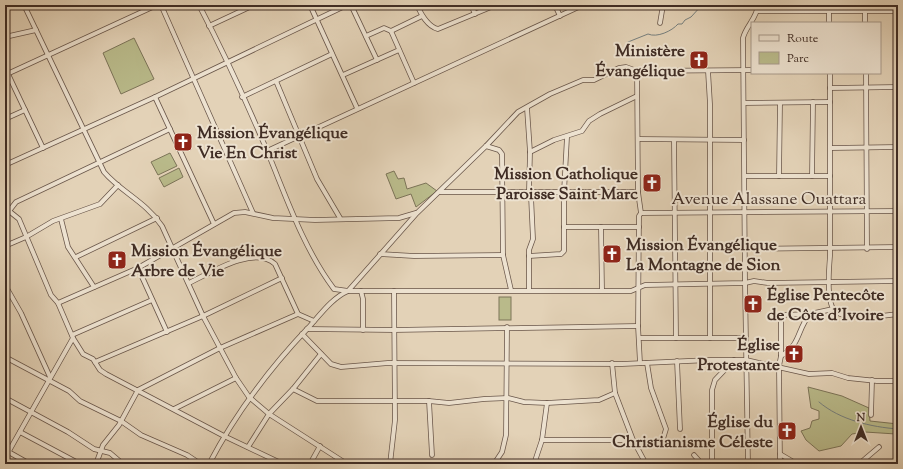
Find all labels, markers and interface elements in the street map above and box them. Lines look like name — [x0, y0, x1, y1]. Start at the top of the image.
legend — [751, 22, 881, 74]
text: Route — [787, 30, 819, 48]
place label: Ministère Évangélique — [596, 40, 685, 84]
church icon: Ministère Évangélique — [688, 49, 710, 71]
text: Parc — [787, 50, 809, 68]
place label: Mission Évangélique Vie En Christ — [197, 122, 348, 166]
church icon: Mission Évangélique Vie En Christ — [172, 131, 194, 153]
place label: Mission Catholique Paroisse Saint Marc — [494, 163, 638, 207]
church icon: Mission Catholique Paroisse Saint Marc — [641, 172, 663, 194]
street label: Avenue Alassane Ouattara — [672, 188, 867, 212]
place label: Mission Évangélique La Montagne de Sion — [626, 234, 782, 278]
place label: Mission Évangélique Arbre de Vie — [131, 240, 282, 284]
church icon: Mission Évangélique La Montagne de Sion — [601, 243, 623, 265]
church icon: Mission Évangélique Arbre de Vie — [106, 249, 128, 271]
place label: Église Pentecôte de Côte d'Ivoire — [767, 284, 884, 328]
church icon: Église Pentecôte de Côte d'Ivoire — [742, 293, 764, 315]
place label: Église Protestante — [697, 334, 780, 378]
church icon: Église Protestante — [783, 343, 805, 365]
north arrow — [841, 407, 881, 447]
text: N — [856, 410, 866, 426]
place label: Église du Christianisme Céleste — [612, 411, 773, 455]
church icon: Église du Christianisme Céleste — [776, 420, 798, 442]

